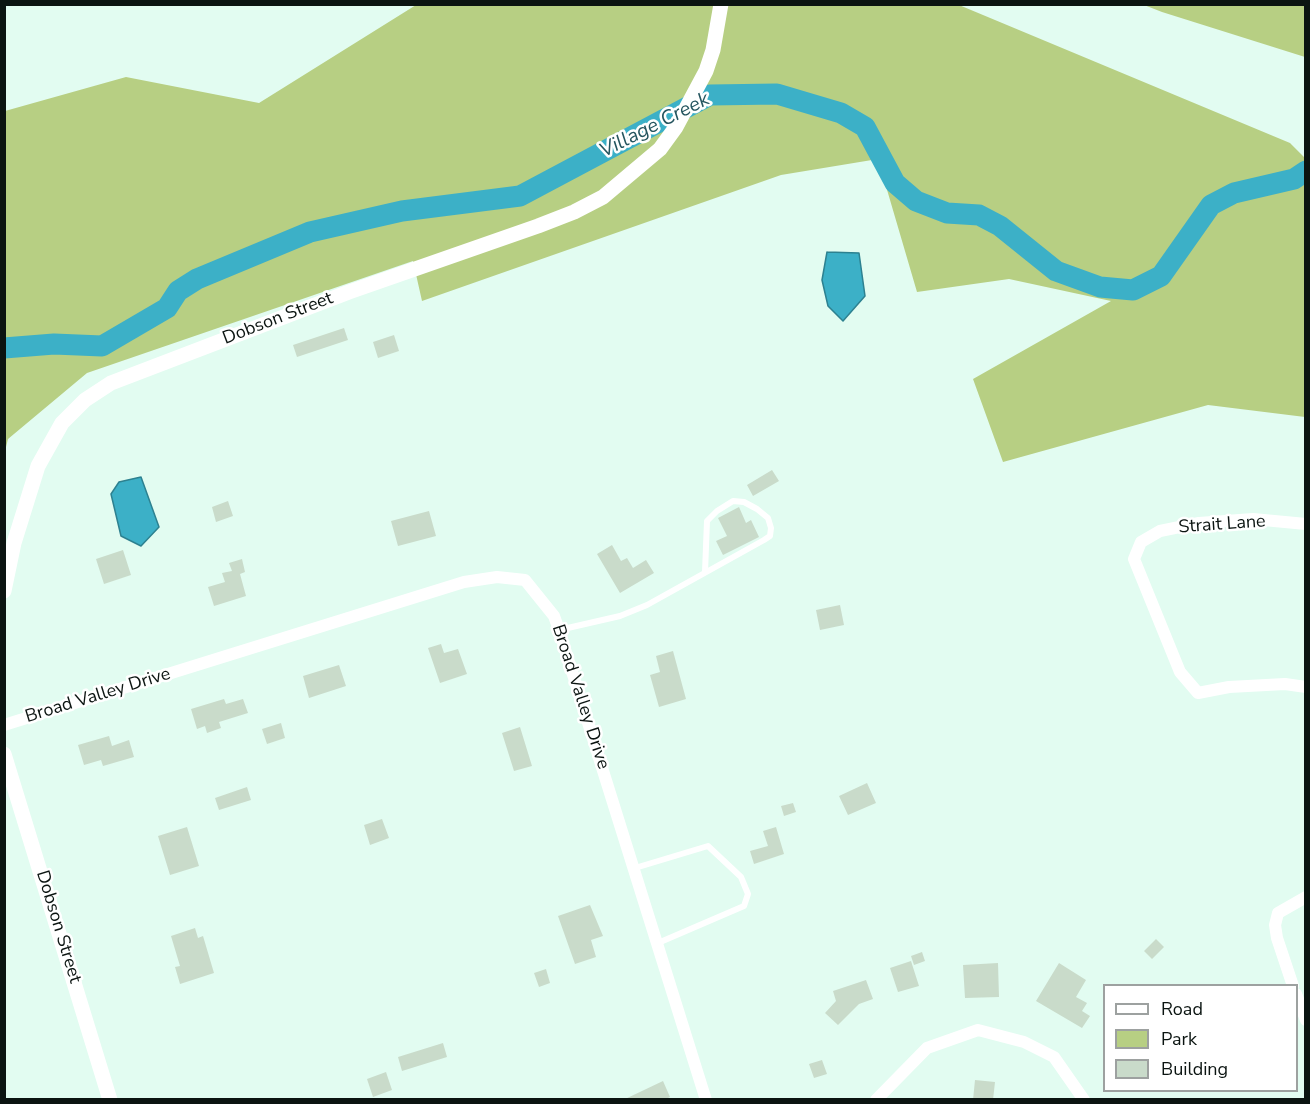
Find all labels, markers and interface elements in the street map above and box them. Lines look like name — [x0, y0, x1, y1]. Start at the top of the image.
water label: Village Creek — [596, 88, 714, 164]
street label: Dobson Street — [220, 288, 336, 350]
street label: Strait Lane — [1178, 511, 1266, 539]
street label: Broad Valley Drive — [546, 622, 614, 772]
street label: Broad Valley Drive — [23, 664, 173, 728]
street label: Dobson Street — [31, 868, 85, 986]
legend — [1103, 984, 1298, 1092]
text: Road — [1161, 997, 1203, 1021]
text: Park — [1161, 1027, 1197, 1051]
text: Building — [1161, 1057, 1228, 1081]

